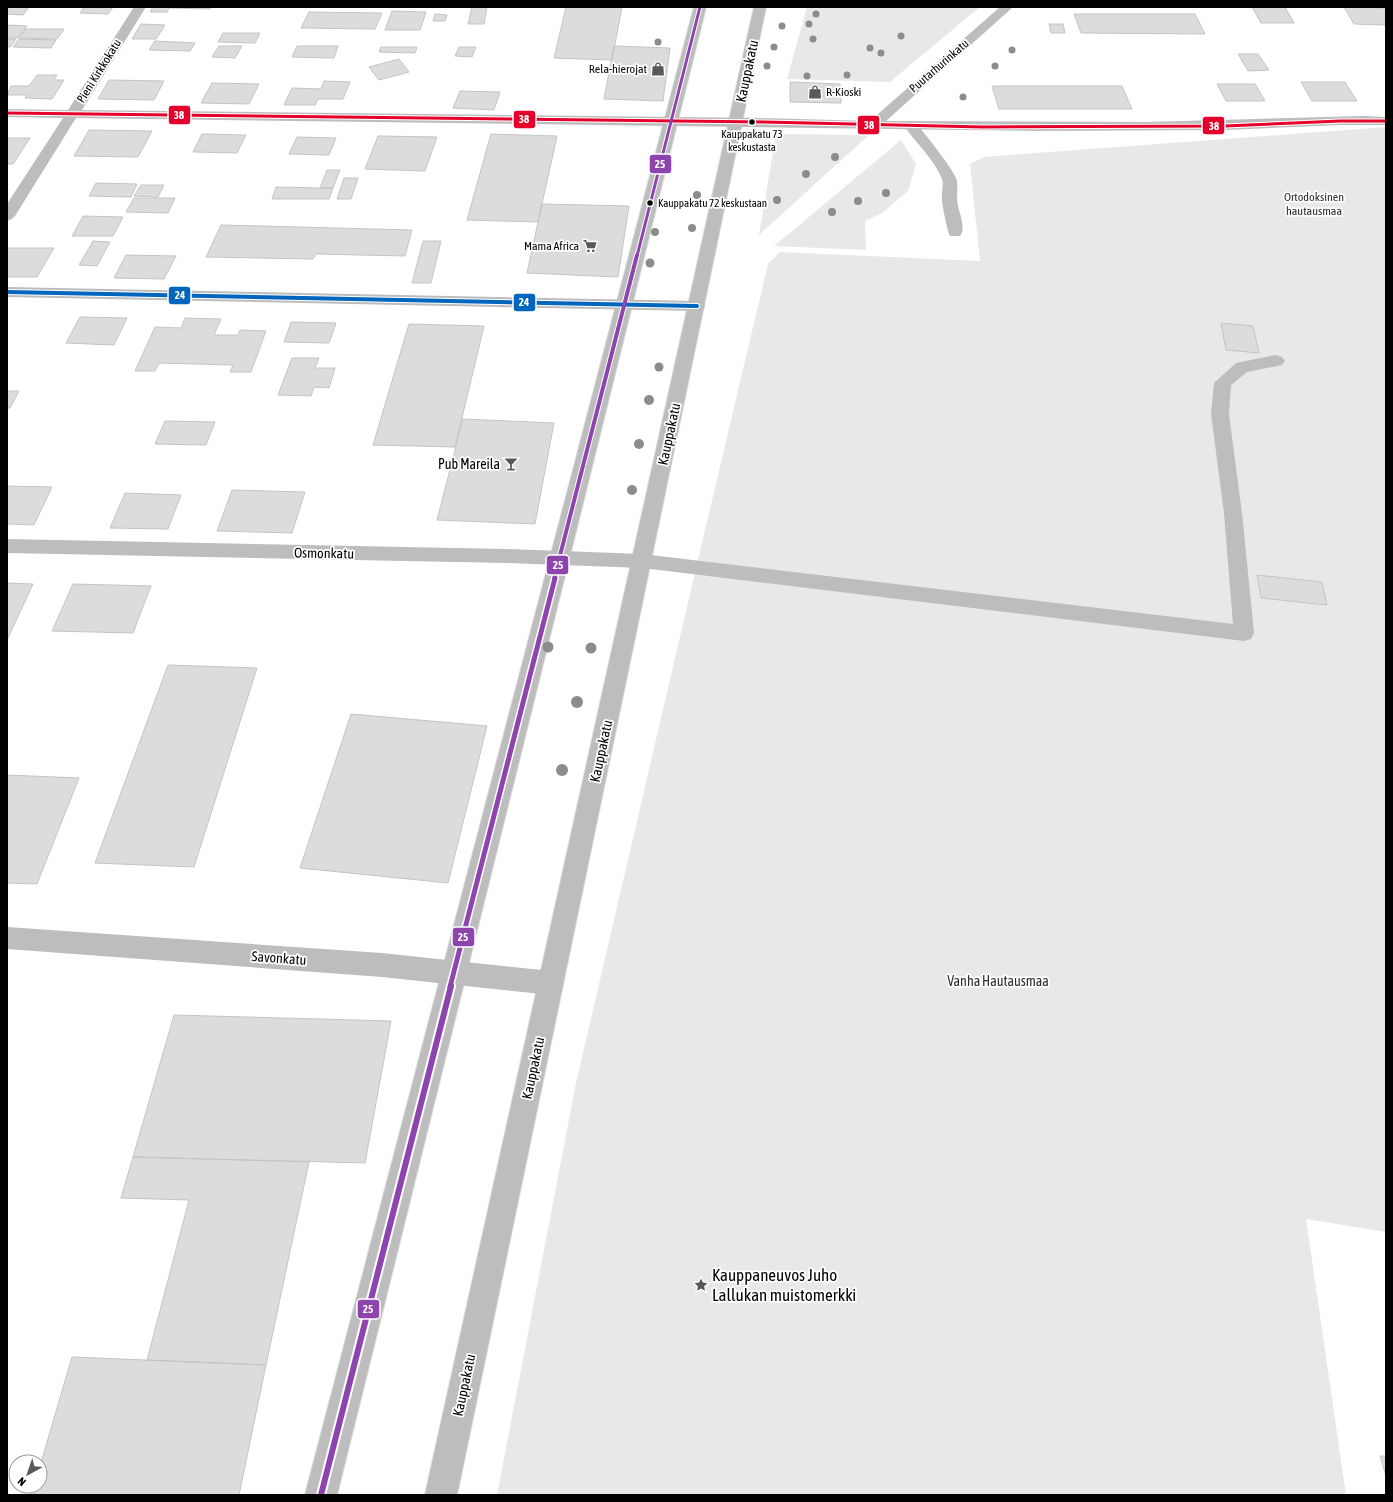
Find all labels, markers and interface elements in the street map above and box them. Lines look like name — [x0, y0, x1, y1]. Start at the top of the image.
street label: Pieni Kirkkokatu — [74, 36, 124, 105]
street label: Puutarhurinkatu — [907, 36, 972, 96]
street label: Kauppakatu — [733, 38, 761, 104]
shop icon: Rela-hierojat — [650, 61, 666, 77]
place label: Rela-hierojat — [589, 62, 648, 76]
shop icon: R-Kioski — [807, 84, 823, 100]
place label: R-Kioski — [826, 85, 861, 99]
line badge: 38 — [168, 105, 191, 125]
text: 38 — [174, 109, 184, 121]
line badge: 38 — [513, 110, 536, 129]
text: 38 — [519, 113, 529, 125]
line badge: 38 — [857, 115, 880, 135]
line badge: 38 — [1202, 116, 1225, 135]
marker: Kauppakatu 73 keskustasta — [747, 117, 757, 127]
text: 38 — [864, 119, 874, 131]
text: 38 — [1209, 120, 1219, 132]
place label: Kauppakatu 73 keskustasta — [721, 128, 783, 153]
line badge: 25 — [649, 154, 672, 174]
text: 25 — [655, 158, 665, 170]
park label: Ortodoksinen hautausmaa — [1284, 190, 1344, 218]
place label: Kauppakatu 72 keskustaan — [658, 197, 767, 209]
marker: Kauppakatu 72 keskustaan — [645, 198, 655, 208]
supermarket icon: Mama Africa — [582, 238, 598, 254]
place label: Mama Africa — [524, 239, 579, 253]
line badge: 24 — [168, 286, 191, 305]
text: 24 — [175, 289, 185, 301]
line badge: 24 — [513, 293, 536, 312]
text: 24 — [519, 296, 529, 308]
street label: Kauppakatu — [655, 401, 683, 467]
place label: Pub Mareila — [438, 456, 500, 472]
bar icon: Pub Mareila — [503, 456, 519, 472]
street label: Osmonkatu — [294, 544, 354, 562]
line badge: 25 — [546, 555, 569, 575]
text: 25 — [553, 559, 563, 571]
street label: Kauppakatu — [587, 718, 615, 784]
line badge: 25 — [452, 927, 475, 947]
text: 25 — [458, 931, 468, 943]
street label: Savonkatu — [251, 948, 307, 968]
park label: Vanha Hautausmaa — [947, 973, 1049, 989]
street label: Kauppakatu — [519, 1035, 547, 1101]
place label: Kauppaneuvos Juho Lallukan muistomerkki — [712, 1265, 856, 1305]
place icon: Kauppaneuvos Juho Lallukan muistomerkki — [693, 1277, 709, 1293]
line badge: 25 — [357, 1299, 380, 1319]
text: 25 — [363, 1303, 373, 1315]
street label: Kauppakatu — [450, 1352, 478, 1418]
north arrow — [8, 1454, 48, 1494]
text: N — [15, 1475, 28, 1488]

